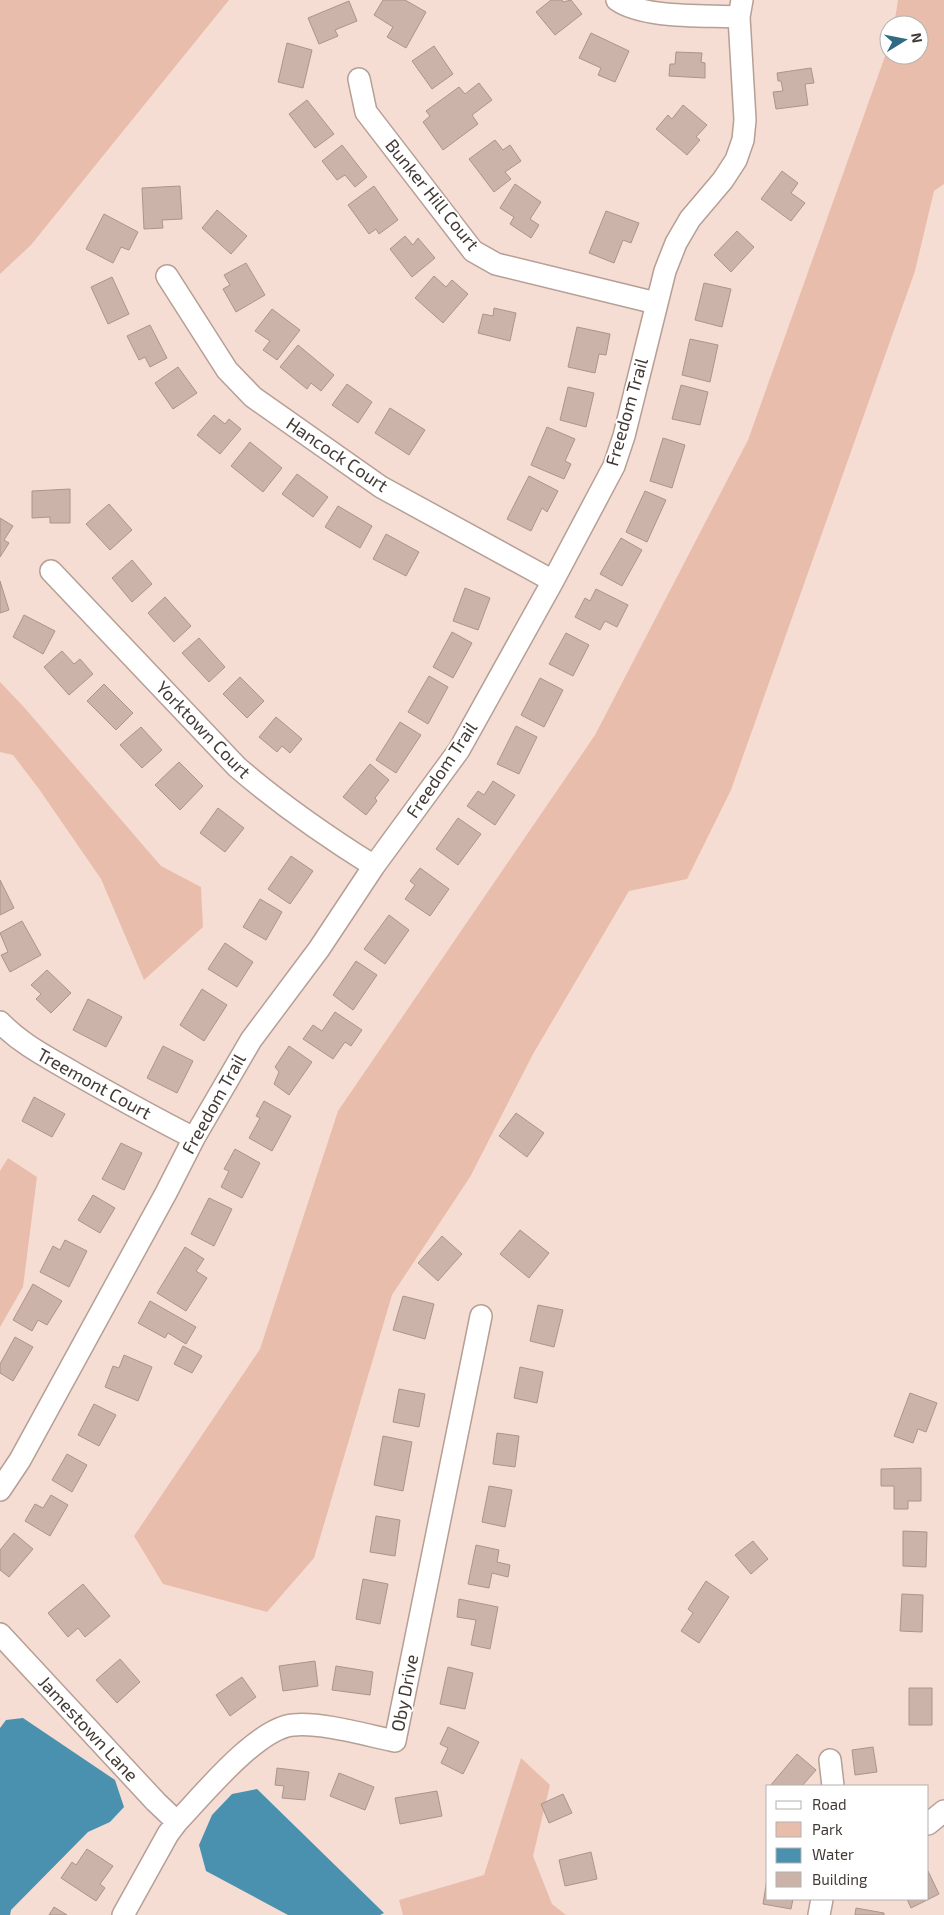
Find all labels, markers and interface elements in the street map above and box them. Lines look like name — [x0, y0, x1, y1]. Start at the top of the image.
north arrow — [879, 15, 929, 65]
text: N — [908, 31, 927, 44]
street label: Bunker Hill Court — [381, 134, 484, 255]
street label: Freedom Trail — [600, 355, 652, 468]
street label: Hancock Court — [283, 412, 393, 496]
street label: Yorktown Court — [152, 676, 256, 783]
street label: Freedom Trail — [401, 717, 482, 822]
street label: Treemont Court — [34, 1043, 156, 1124]
street label: Freedom Trail — [177, 1049, 250, 1158]
street label: Oby Drive — [386, 1652, 422, 1733]
street label: Jamestown Lane — [34, 1671, 143, 1786]
legend — [766, 1785, 929, 1900]
text: Road — [812, 1795, 847, 1813]
text: Park — [812, 1820, 843, 1838]
text: Water — [812, 1845, 854, 1863]
text: Building — [812, 1870, 868, 1888]

